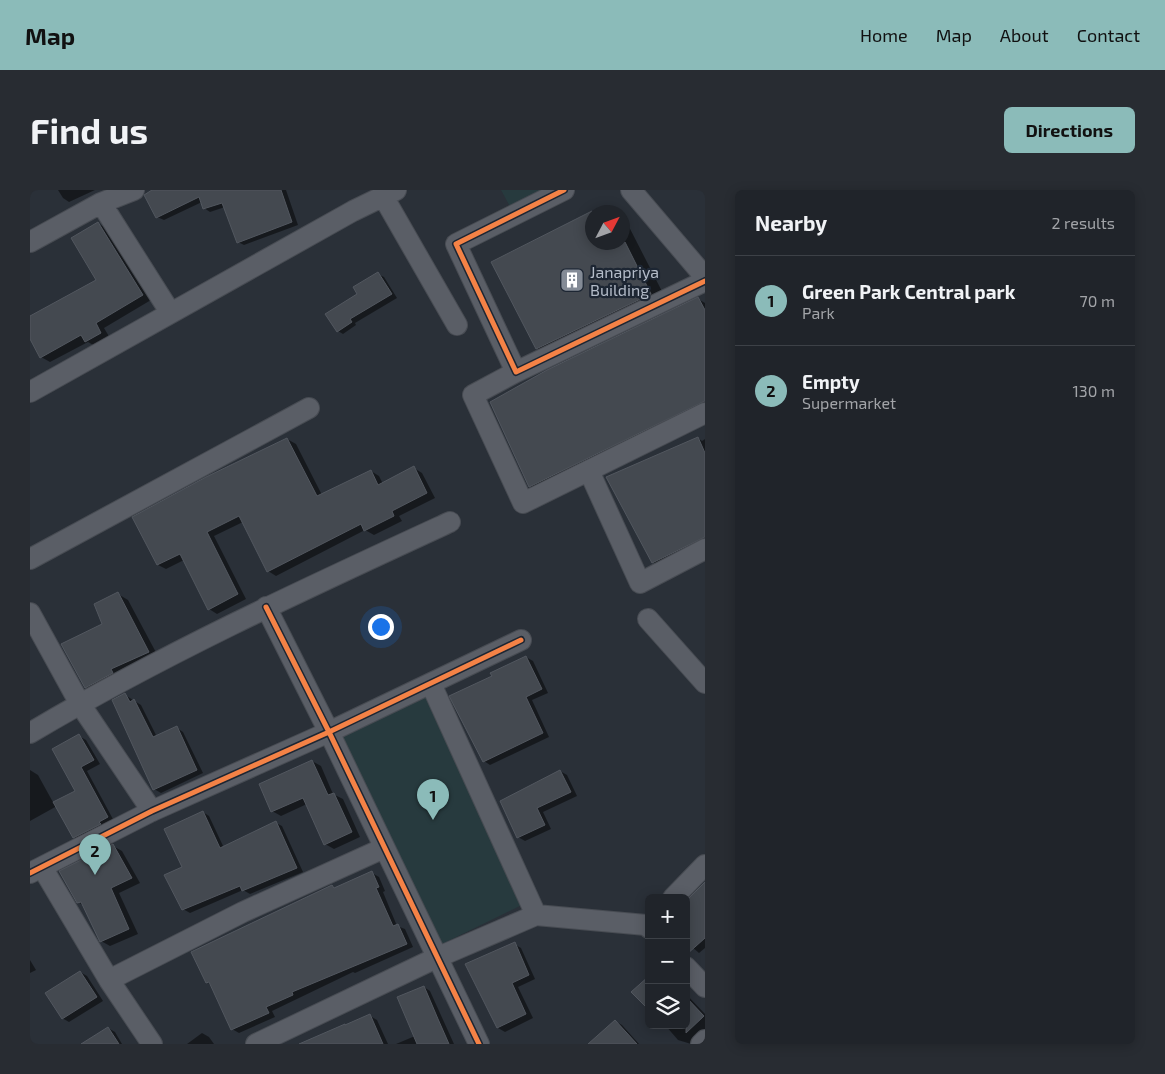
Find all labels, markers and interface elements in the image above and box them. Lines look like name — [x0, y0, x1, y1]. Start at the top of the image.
text: Map — [25, 21, 75, 50]
text: Home — [860, 24, 908, 46]
text: Map — [936, 24, 972, 46]
text: About — [1000, 24, 1049, 46]
text: Contact — [1077, 24, 1140, 46]
button: Directions — [1004, 107, 1135, 153]
text: Find us — [30, 109, 148, 151]
north arrow — [585, 205, 630, 250]
text: Nearby — [755, 210, 827, 235]
text: 2 results — [1052, 213, 1115, 232]
place label: Janapriya Building — [590, 262, 659, 299]
building icon: Janapriya Building — [559, 267, 585, 293]
text: Green Park Central park — [802, 280, 1015, 303]
text: 1 — [768, 291, 774, 310]
text: 70 m — [1080, 291, 1115, 310]
text: Park — [802, 303, 835, 322]
text: Empty — [802, 370, 860, 393]
text: 2 — [766, 381, 776, 400]
text: 130 m — [1073, 381, 1115, 400]
text: Supermarket — [802, 393, 896, 412]
your location — [368, 614, 394, 640]
pin: 1 — [417, 779, 449, 820]
pin: 2 — [79, 834, 111, 875]
map controls — [645, 894, 690, 1029]
button: + — [645, 894, 690, 939]
button: − — [645, 939, 690, 984]
button: layers — [645, 984, 690, 1029]

